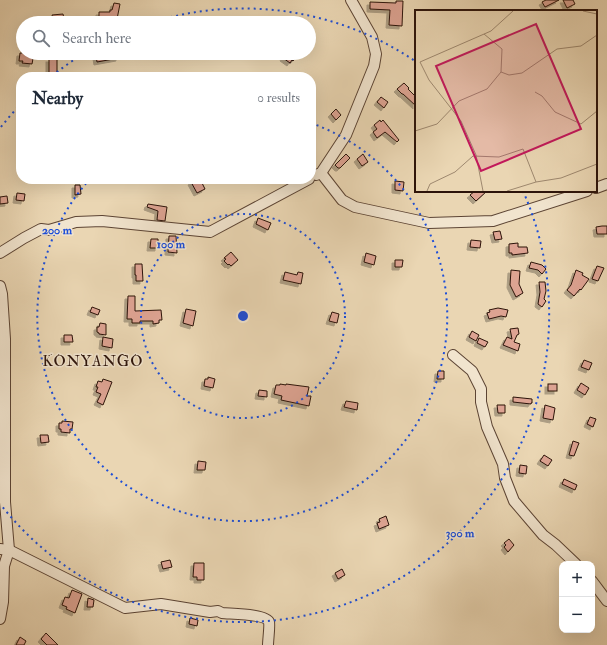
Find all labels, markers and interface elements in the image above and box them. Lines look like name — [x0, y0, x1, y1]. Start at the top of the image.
inset map — [415, 10, 597, 192]
search box — [16, 16, 316, 60]
icon: search — [30, 27, 52, 49]
text: Search here — [62, 29, 131, 48]
text: Nearby — [32, 88, 83, 109]
text: 0 results — [257, 90, 300, 106]
text: 200 m — [42, 223, 73, 238]
text: 100 m — [157, 237, 186, 252]
centre of rings — [236, 309, 250, 323]
district label: KONYANGO — [42, 352, 144, 371]
text: 300 m — [446, 526, 475, 541]
map controls — [559, 561, 595, 633]
button: + — [559, 561, 595, 597]
button: − — [559, 597, 595, 633]

